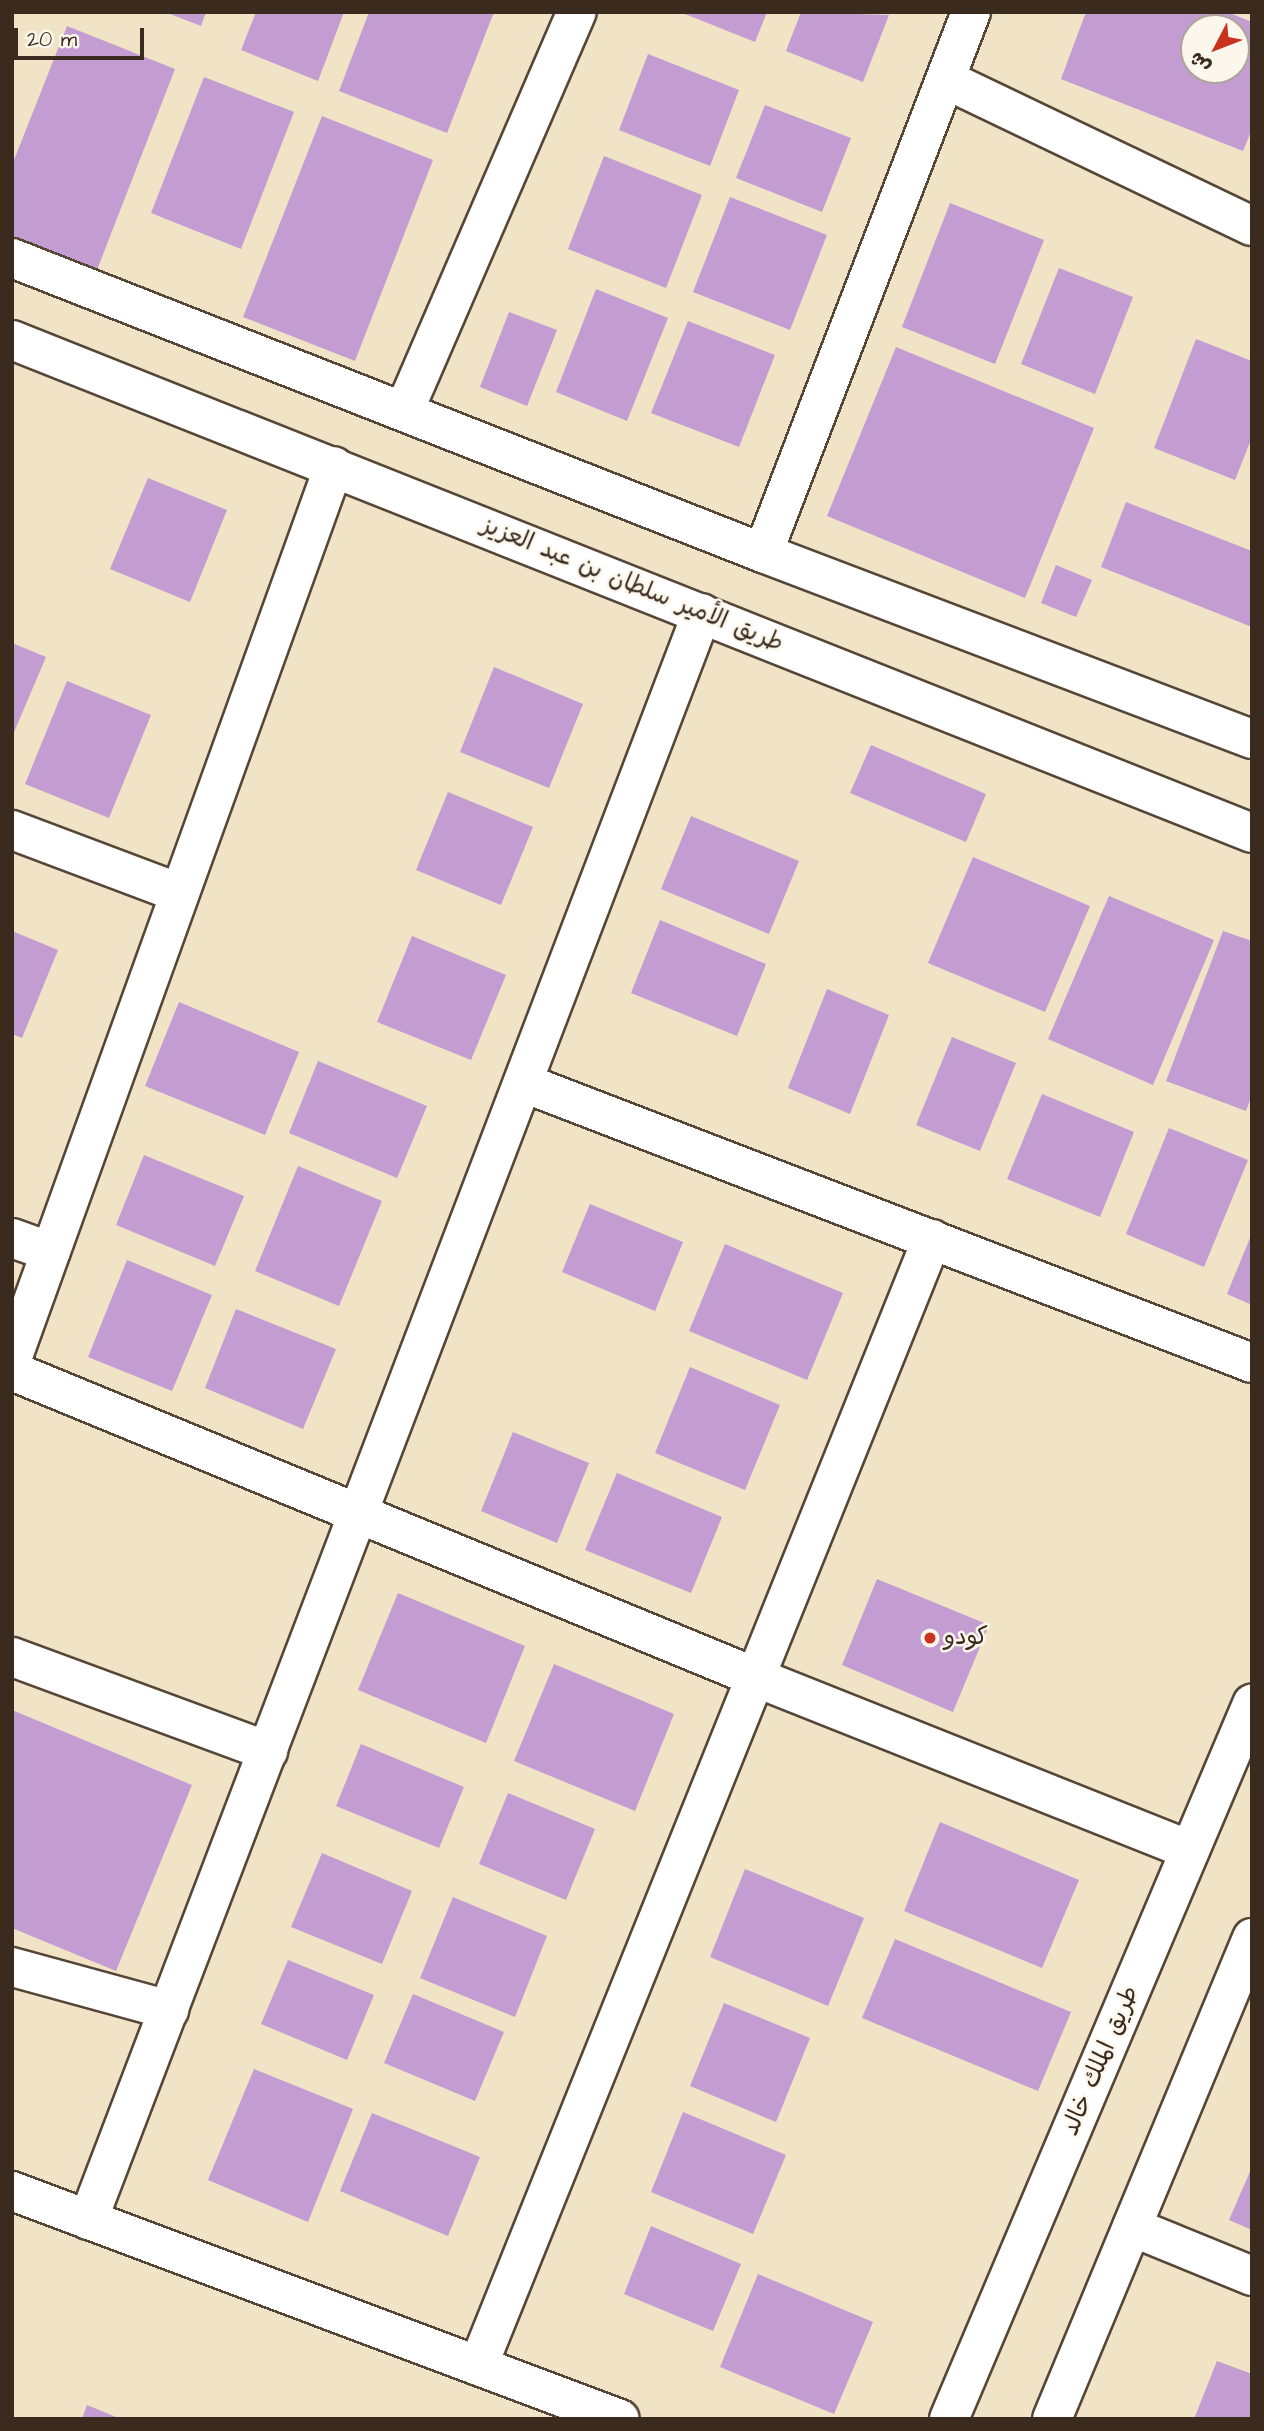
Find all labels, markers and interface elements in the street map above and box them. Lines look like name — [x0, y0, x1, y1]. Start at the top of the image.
scale bar — [18, 14, 147, 58]
north arrow — [1180, 14, 1250, 84]
text: 20 m — [27, 25, 77, 54]
text: ش — [1183, 45, 1218, 79]
street label: طريق الأمير سلطان بن عبد العزيز — [477, 511, 787, 659]
place label: كودو — [944, 1624, 988, 1652]
marker: كودو — [922, 1630, 938, 1646]
street label: طريق الملك خالد — [1057, 1982, 1145, 2140]

